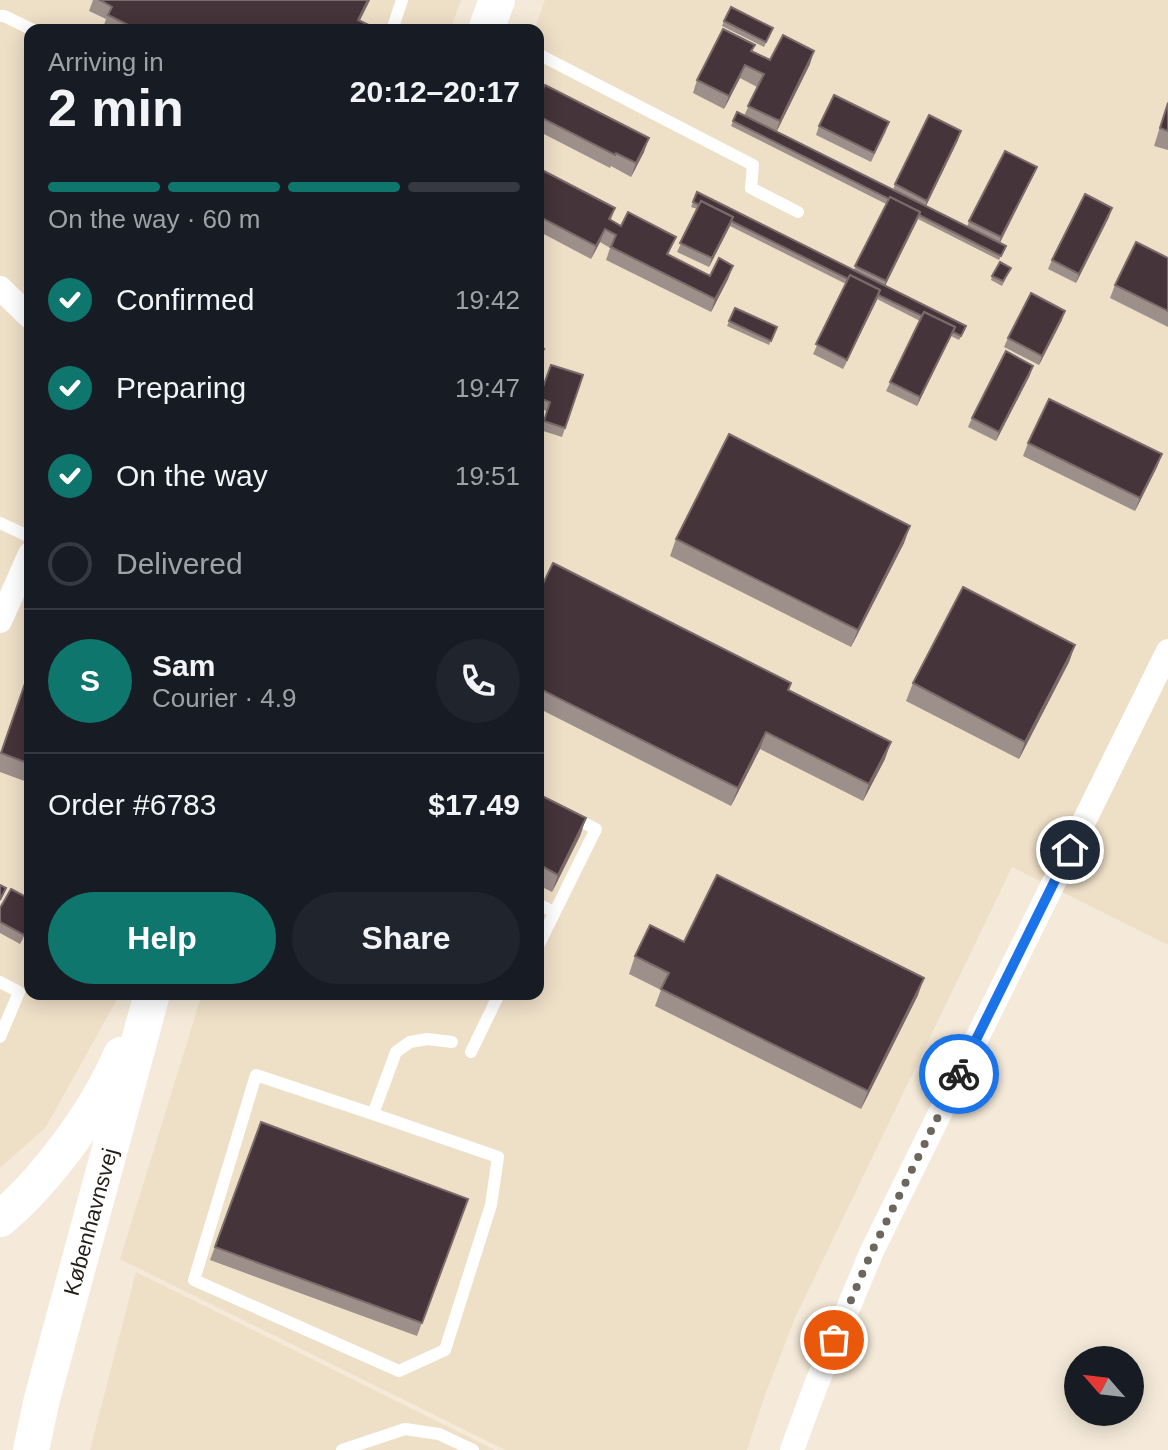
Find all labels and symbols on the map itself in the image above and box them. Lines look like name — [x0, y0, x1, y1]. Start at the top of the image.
pin — [1036, 816, 1104, 884]
courier — [919, 1034, 999, 1114]
street label: Københavnsvej — [59, 1145, 123, 1298]
pin — [800, 1306, 868, 1374]
north arrow — [1064, 1346, 1144, 1426]

